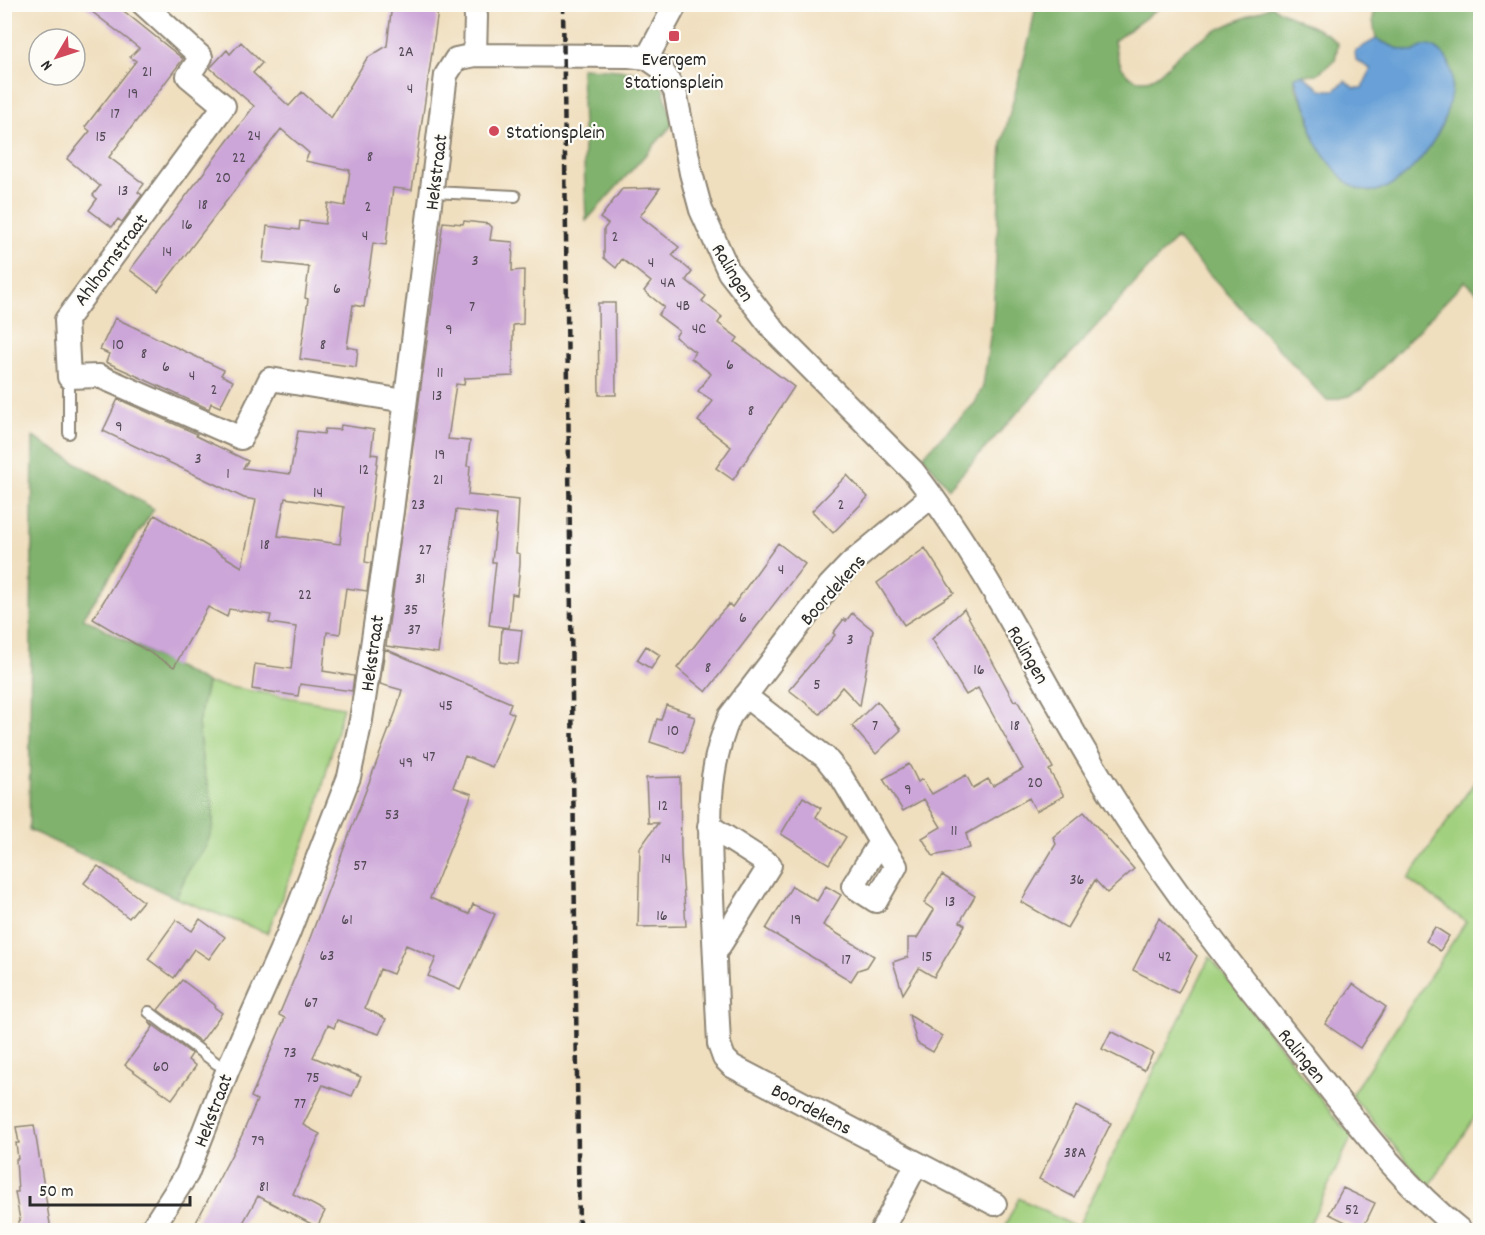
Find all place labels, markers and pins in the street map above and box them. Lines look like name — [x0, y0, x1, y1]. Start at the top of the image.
marker: Evergem Stationsplein — [667, 29, 681, 43]
place label: Evergem Stationsplein — [625, 47, 723, 98]
place label: Stationsplein — [506, 120, 605, 148]
marker: Stationsplein — [487, 124, 501, 138]

